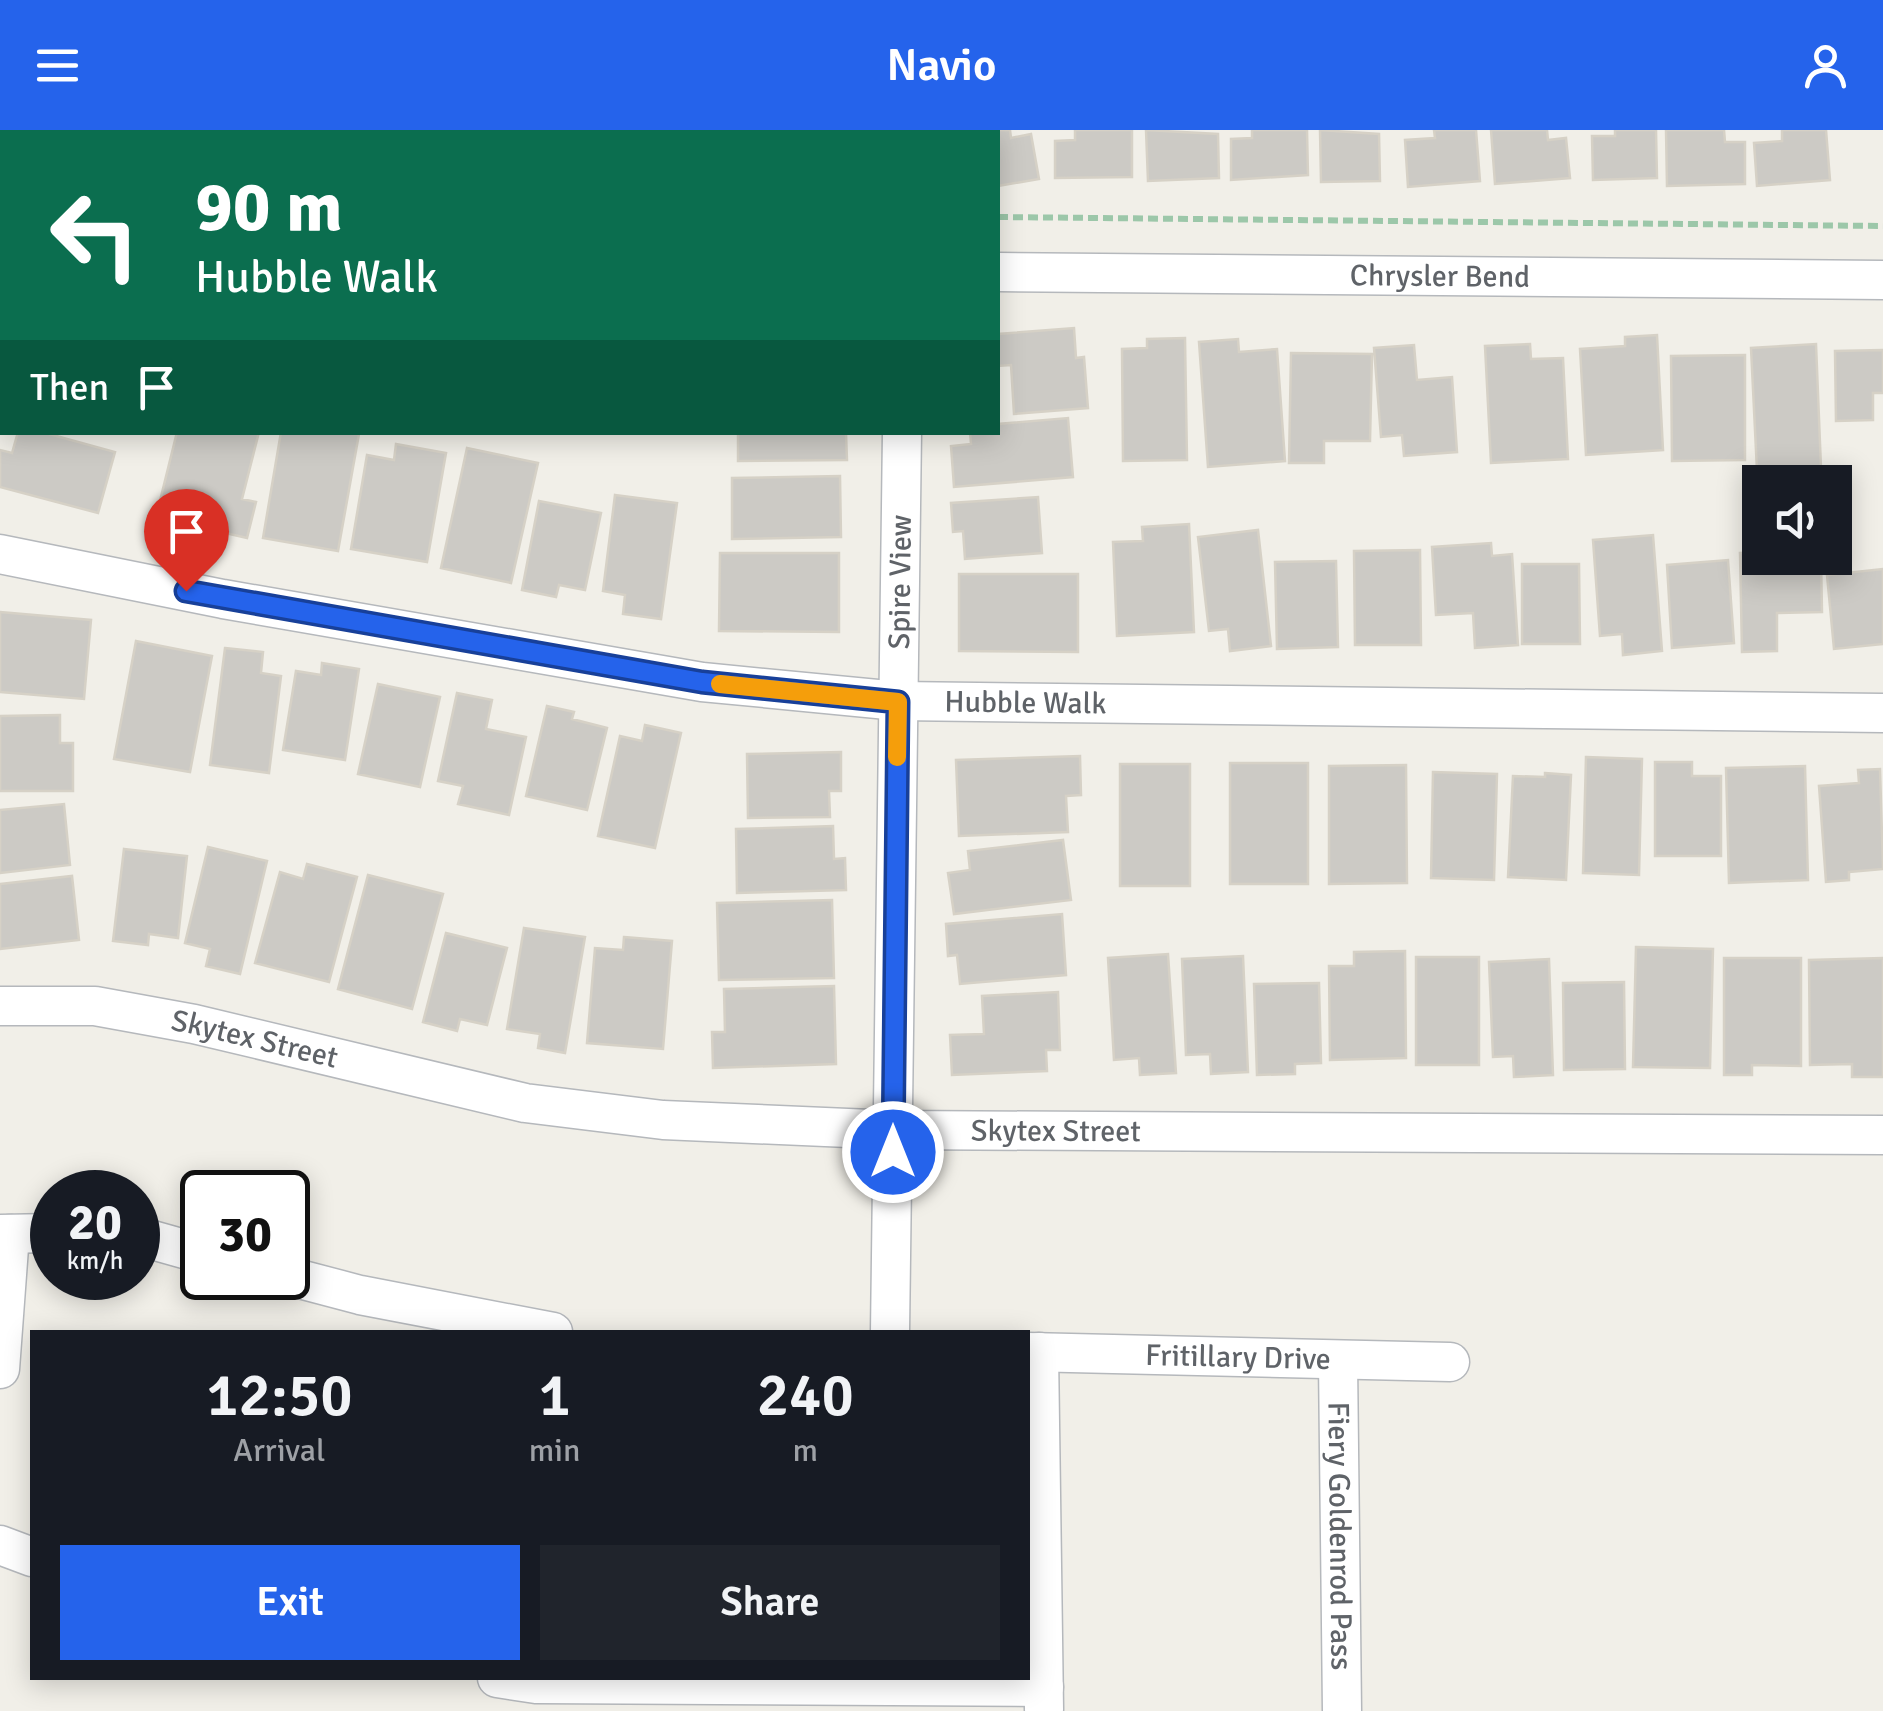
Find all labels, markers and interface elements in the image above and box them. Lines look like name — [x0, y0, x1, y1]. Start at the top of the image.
icon: menu — [30, 38, 85, 93]
text: Navio — [887, 38, 996, 93]
icon: person — [1798, 38, 1853, 93]
text: 90 m — [195, 164, 343, 250]
icon: left — [30, 170, 160, 300]
text: Hubble Walk — [195, 250, 438, 305]
street label: Chrysler Bend — [1350, 257, 1530, 295]
icon: arrive — [129, 360, 184, 415]
text: Then — [30, 364, 109, 411]
map controls — [1742, 465, 1852, 575]
button: sound — [1742, 465, 1852, 575]
pin — [144, 489, 229, 592]
icon: arrive — [159, 504, 214, 559]
street label: Spire View — [881, 514, 919, 650]
street label: Hubble Walk — [944, 683, 1107, 722]
street label: Skytex Street — [168, 1002, 342, 1076]
position arrow — [841, 1100, 945, 1204]
street label: Skytex Street — [971, 1112, 1141, 1150]
speed limit sign: 30 — [180, 1170, 310, 1300]
text: 20 — [68, 1192, 122, 1254]
text: km/h — [67, 1245, 123, 1276]
street label: Fritillary Drive — [1145, 1336, 1331, 1378]
text: 12:50 — [206, 1359, 353, 1433]
text: 1 — [538, 1359, 571, 1433]
text: 240 — [757, 1359, 854, 1433]
street label: Fiery Goldenrod Pass — [1320, 1401, 1360, 1670]
text: Arrival — [233, 1431, 326, 1470]
text: min — [529, 1431, 580, 1470]
text: m — [792, 1431, 818, 1470]
button: Exit — [60, 1545, 520, 1660]
button: Share — [540, 1545, 1000, 1660]

